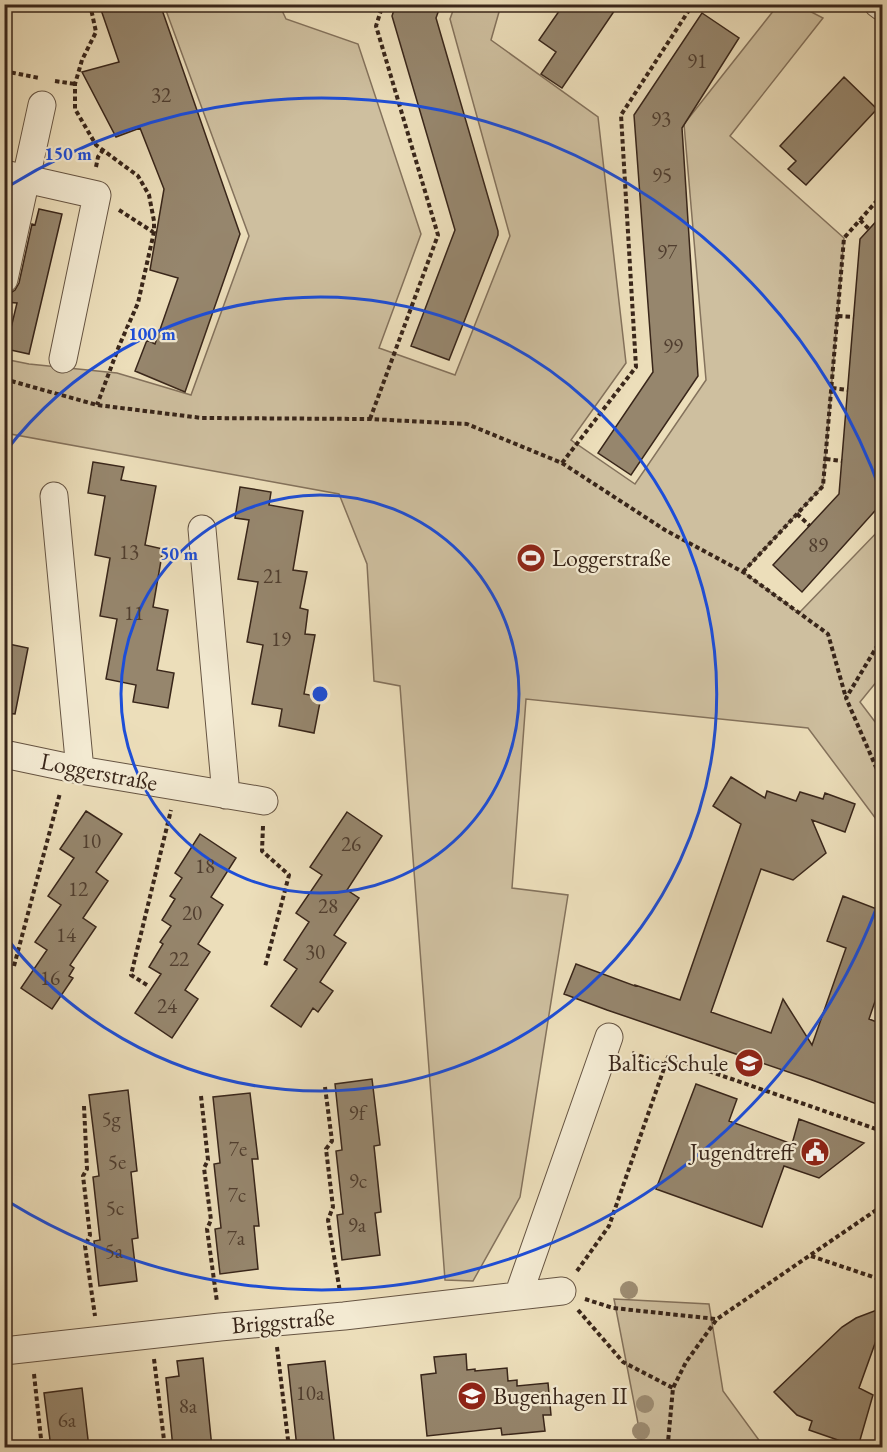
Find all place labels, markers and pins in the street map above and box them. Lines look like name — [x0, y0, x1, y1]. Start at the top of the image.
sports icon: Loggerstraße — [515, 542, 547, 574]
place label: Loggerstraße — [552, 542, 671, 573]
centre of rings — [310, 684, 330, 704]
place label: Baltic-Schule — [608, 1047, 728, 1078]
school or university icon: Baltic-Schule — [733, 1047, 765, 1079]
place label: Jugendtreff — [688, 1136, 797, 1167]
public building icon: Jugendtreff — [799, 1136, 831, 1168]
school or university icon: Bugenhagen II — [456, 1380, 488, 1412]
place label: Bugenhagen II — [493, 1380, 628, 1411]

